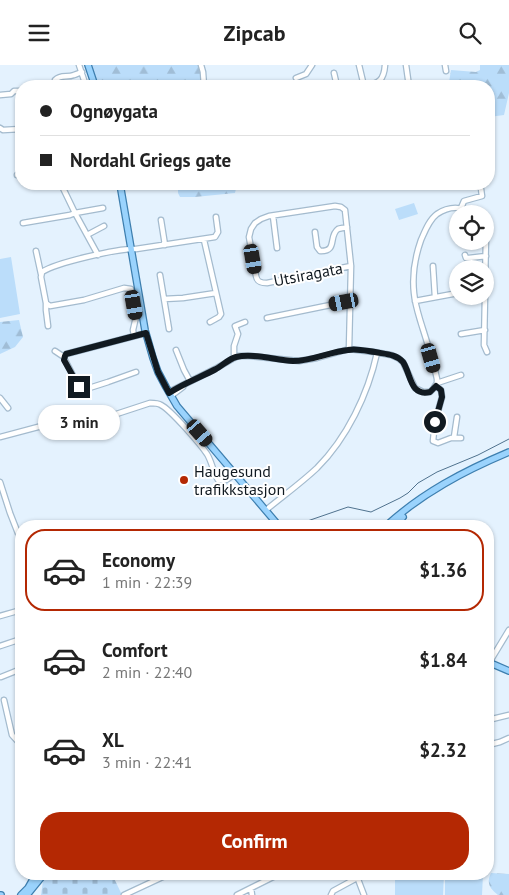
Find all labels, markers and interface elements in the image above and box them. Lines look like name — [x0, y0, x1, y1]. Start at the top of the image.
icon: menu — [25, 19, 53, 47]
text: Zipcab — [224, 19, 285, 47]
icon: search — [456, 19, 484, 47]
text: Ognøygata — [70, 99, 158, 123]
text: Nordahl Griegs gate — [70, 148, 231, 172]
map controls — [449, 205, 494, 305]
button: locate — [449, 205, 494, 250]
car — [243, 243, 262, 275]
street label: Utsiragata — [272, 257, 344, 291]
button: layers — [449, 260, 494, 305]
car — [124, 289, 143, 321]
car — [327, 292, 360, 312]
car — [419, 342, 442, 374]
route end — [68, 376, 90, 398]
callout: 3 min — [38, 405, 120, 439]
route start — [424, 411, 446, 433]
text: 3 min — [59, 412, 99, 432]
car — [184, 417, 215, 449]
place label: Haugesund trafikkstasjon — [194, 461, 285, 499]
marker: Haugesund trafikkstasjon — [178, 474, 190, 486]
icon: car — [42, 548, 87, 593]
text: Economy — [102, 548, 175, 572]
text: $1.36 — [419, 558, 467, 582]
text: 1 min · 22:39 — [102, 572, 192, 592]
icon: car — [42, 638, 87, 683]
text: Comfort — [102, 638, 168, 662]
text: $1.84 — [419, 648, 467, 672]
text: 2 min · 22:40 — [102, 662, 192, 682]
icon: car — [42, 728, 87, 773]
text: XL — [102, 728, 124, 752]
text: $2.32 — [419, 738, 467, 762]
text: 3 min · 22:41 — [102, 752, 192, 772]
button: Confirm — [40, 812, 469, 870]

